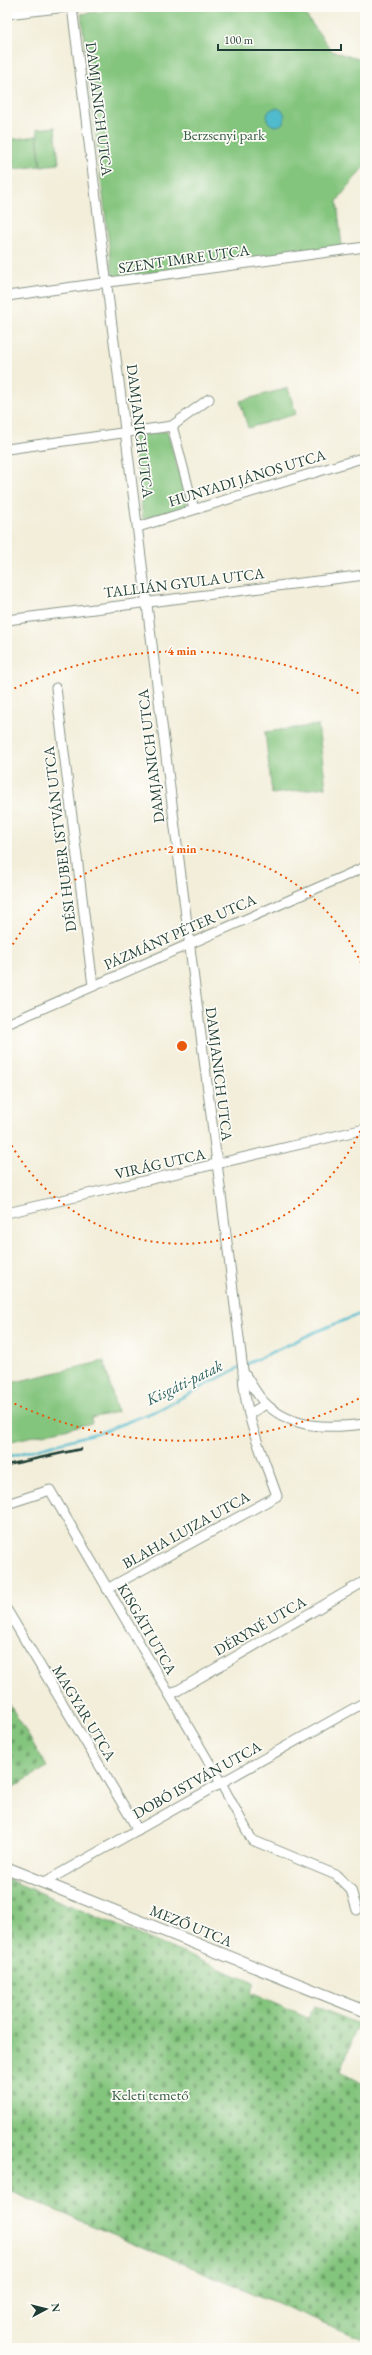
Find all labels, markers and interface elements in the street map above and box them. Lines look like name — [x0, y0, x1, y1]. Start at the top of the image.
scale bar — [218, 26, 341, 52]
text: 100 m — [224, 32, 254, 48]
street label: DAMJANICH UTCA — [82, 41, 117, 178]
park label: Berzsenyi park — [183, 125, 266, 144]
street label: SZENT IMRE UTCA — [117, 240, 251, 277]
street label: DAMJANICH UTCA — [123, 363, 158, 500]
street label: HUNYADI JÁNOS UTCA — [166, 444, 328, 511]
street label: TALLIÁN GYULA UTCA — [103, 563, 266, 602]
text: 4 min — [167, 643, 197, 659]
street label: DAMJANICH UTCA — [133, 687, 168, 824]
street label: DÉSI HUBER ISTVÁN UTCA — [39, 744, 80, 933]
text: 2 min — [167, 841, 197, 857]
street label: PÁZMÁNY PÉTER UTCA — [101, 889, 259, 974]
street label: DAMJANICH UTCA — [202, 1006, 237, 1143]
centre of rings — [175, 1039, 189, 1053]
street label: VIRÁG UTCA — [113, 1144, 208, 1183]
water label: Kisgáti-patak — [142, 1355, 227, 1410]
street label: BLAHA LUJZA UTCA — [119, 1486, 253, 1572]
street label: KISGÁTI UTCA — [114, 1580, 182, 1678]
street label: DÉRYNÉ UTCA — [210, 1591, 310, 1660]
street label: MAGYAR UTCA — [48, 1661, 121, 1765]
street label: DOBÓ ISTVÁN UTCA — [129, 1736, 265, 1823]
street label: MEZŐ UTCA — [147, 1900, 236, 1951]
park label: Keleti temető — [111, 2085, 189, 2104]
north arrow — [26, 2289, 66, 2329]
text: N — [48, 2303, 63, 2313]

